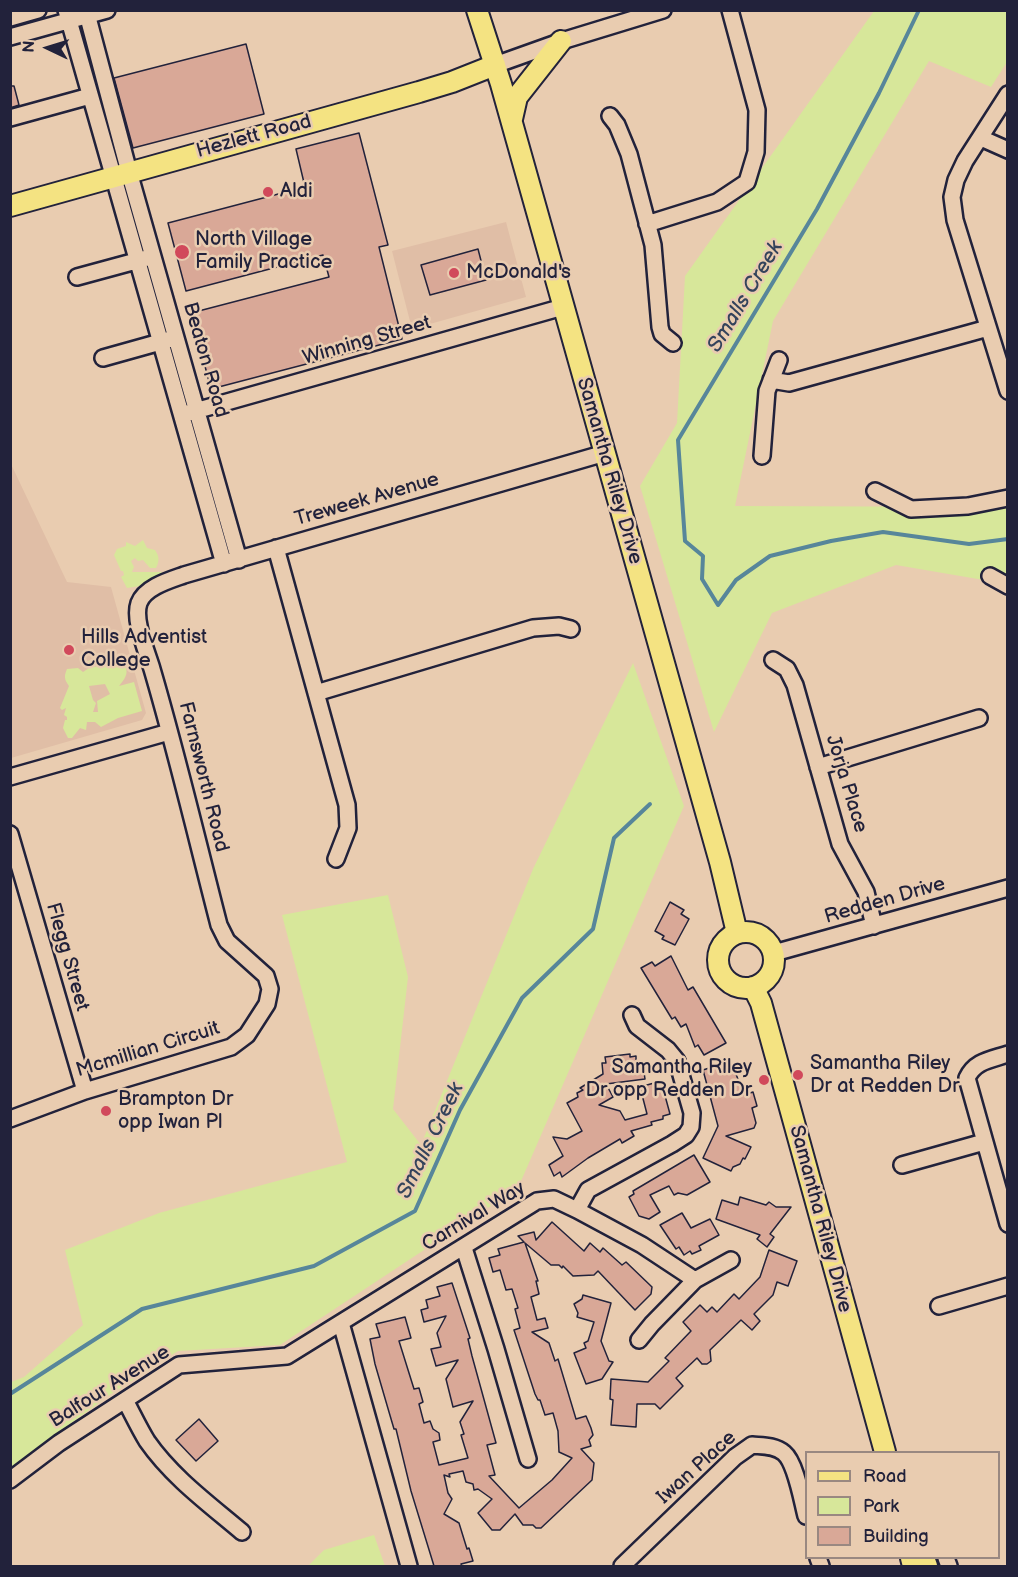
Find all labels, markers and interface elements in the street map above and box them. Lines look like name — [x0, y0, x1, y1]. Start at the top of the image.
north arrow — [18, 18, 78, 78]
text: N — [20, 40, 39, 53]
street label: Hezlett Road — [194, 110, 314, 164]
place label: Aldi — [280, 180, 313, 204]
marker: Aldi — [261, 185, 275, 199]
place label: North Village Family Practice — [195, 228, 332, 275]
water label: Smalls Creek — [703, 237, 789, 357]
marker: North Village Family Practice — [173, 243, 191, 261]
place label: McDonald's — [466, 261, 571, 285]
marker: McDonald's — [447, 266, 461, 280]
street label: Beaton Road — [177, 300, 233, 420]
street label: Winning Street — [300, 311, 434, 371]
street label: Samantha Riley Drive — [571, 375, 647, 567]
street label: Treweek Avenue — [292, 468, 442, 532]
place label: Hills Adventist College — [81, 626, 207, 673]
marker: Hills Adventist College — [62, 643, 76, 657]
street label: Farnsworth Road — [173, 699, 233, 855]
street label: Jorja Place — [820, 732, 872, 836]
street label: Redden Drive — [822, 872, 948, 930]
street label: Flegg Street — [40, 900, 94, 1014]
street label: Mcmillian Circuit — [73, 1017, 223, 1083]
place label: Samantha Riley Dr at Redden Dr — [810, 1052, 959, 1099]
place label: Samantha Riley Dr opp Redden Dr — [586, 1056, 752, 1103]
marker: Samantha Riley Dr at Redden Dr — [791, 1068, 805, 1082]
marker: Samantha Riley Dr opp Redden Dr — [757, 1073, 771, 1087]
water label: Smalls Creek — [392, 1079, 470, 1203]
place label: Brampton Dr opp Iwan Pl — [118, 1088, 233, 1135]
marker: Brampton Dr opp Iwan Pl — [99, 1104, 113, 1118]
street label: Samantha Riley Drive — [783, 1123, 857, 1315]
street label: Carnival Way — [418, 1177, 530, 1257]
street label: Balfour Avenue — [46, 1341, 174, 1433]
street label: Iwan Place — [652, 1426, 742, 1510]
legend — [805, 1451, 1000, 1559]
text: Road — [863, 1466, 907, 1487]
text: Park — [863, 1496, 899, 1517]
text: Building — [863, 1526, 929, 1547]

